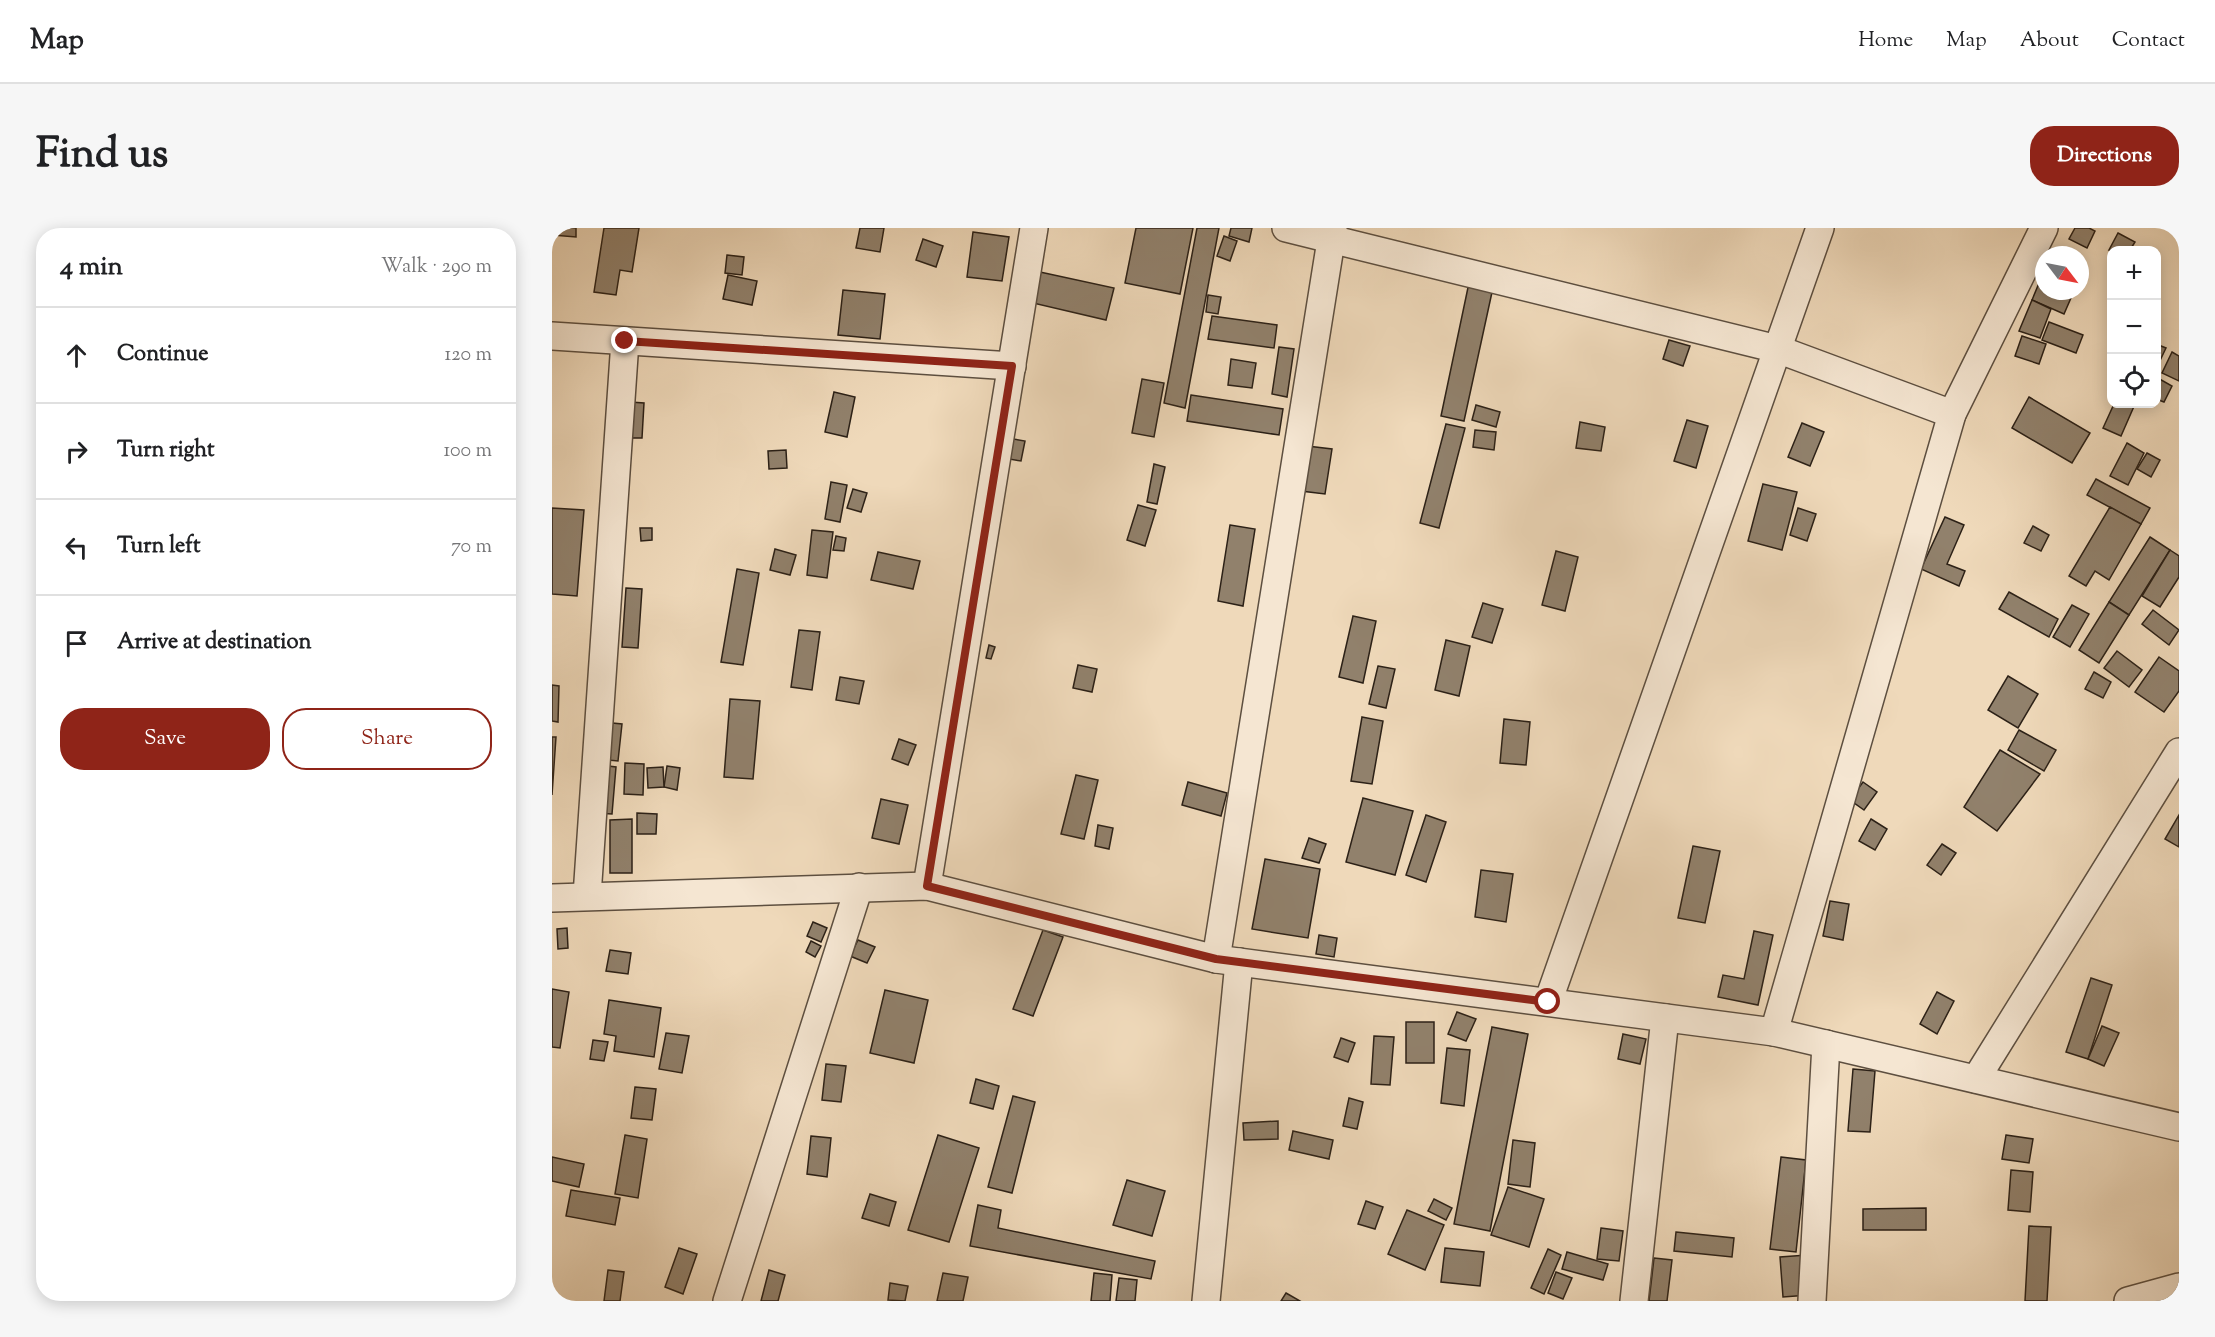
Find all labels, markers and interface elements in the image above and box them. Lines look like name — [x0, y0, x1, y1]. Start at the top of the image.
text: Map — [30, 21, 84, 61]
text: Home — [1858, 26, 1913, 56]
text: Map — [1946, 26, 1987, 56]
text: About — [2020, 26, 2079, 56]
text: Contact — [2112, 26, 2185, 56]
text: Find us — [36, 126, 168, 186]
button: Directions — [2030, 126, 2179, 186]
north arrow — [2035, 246, 2089, 300]
map controls — [2107, 246, 2161, 408]
button: + — [2107, 246, 2161, 300]
text: 4 min — [60, 249, 123, 286]
text: Walk · 290 m — [381, 253, 492, 282]
button: − — [2107, 300, 2161, 354]
route end — [611, 327, 637, 353]
icon: ahead — [60, 339, 93, 372]
text: Continue — [117, 339, 208, 371]
text: 120 m — [444, 341, 492, 370]
button: locate — [2107, 354, 2161, 408]
icon: right — [60, 435, 93, 468]
text: Turn right — [117, 435, 214, 467]
text: 100 m — [443, 437, 492, 466]
icon: left — [60, 531, 93, 564]
text: Turn left — [117, 531, 200, 563]
text: 70 m — [451, 533, 492, 562]
icon: arrive — [60, 627, 93, 660]
text: Arrive at destination — [117, 627, 312, 659]
button: Save — [60, 708, 270, 770]
button: Share — [282, 708, 492, 770]
route start — [1534, 988, 1560, 1014]

